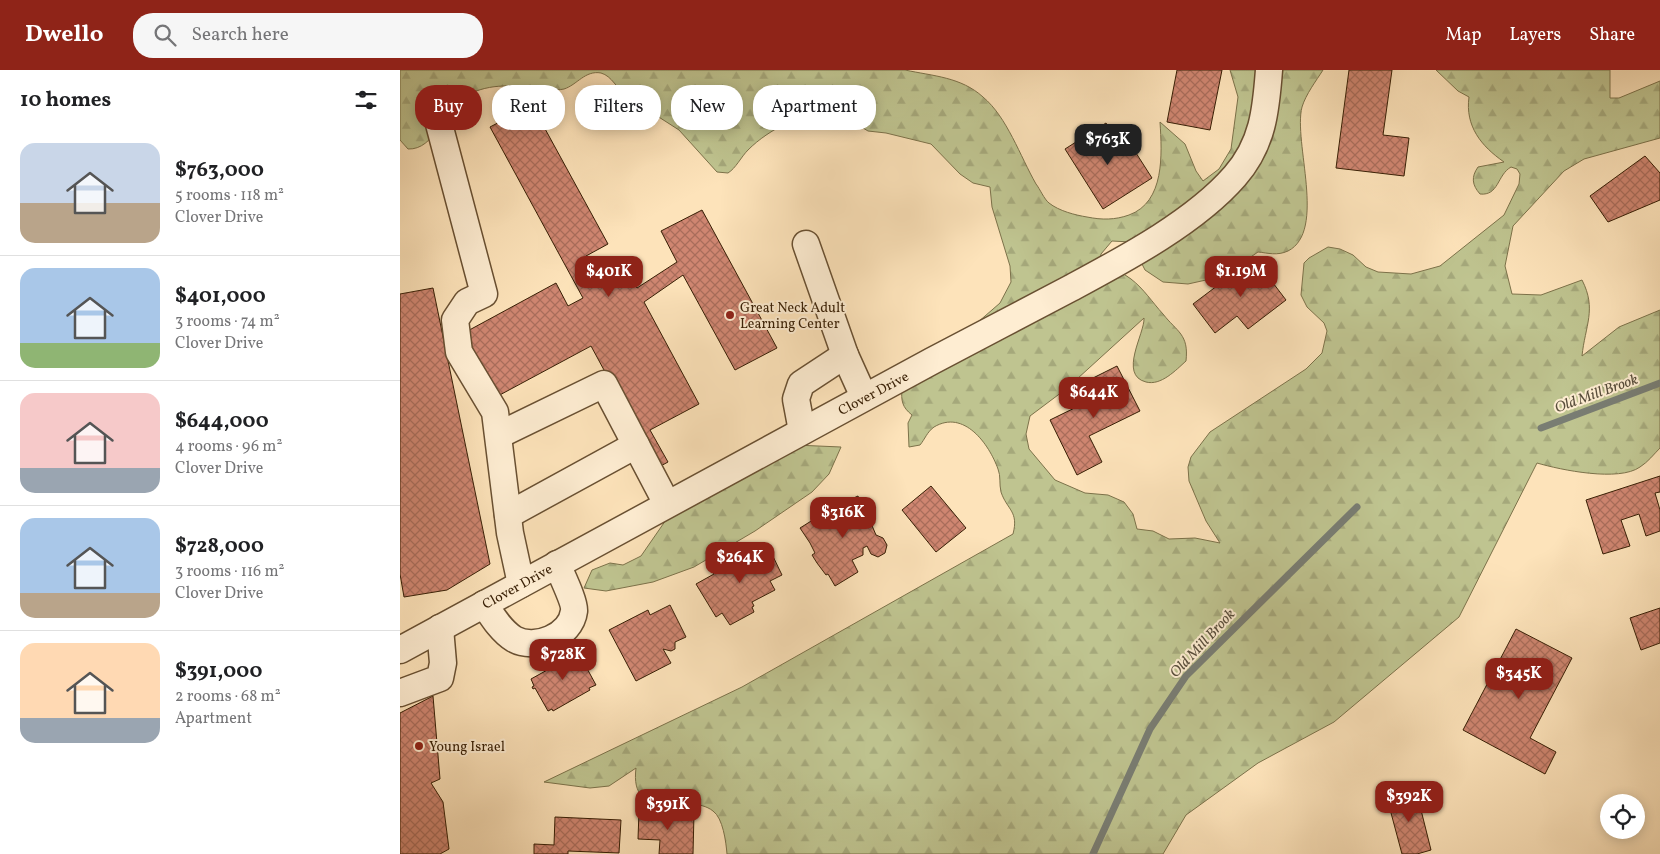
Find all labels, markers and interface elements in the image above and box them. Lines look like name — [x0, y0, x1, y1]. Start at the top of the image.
search box — [133, 13, 483, 58]
text: Dwello — [25, 18, 103, 52]
icon: search — [151, 21, 179, 49]
text: Search here — [191, 22, 289, 48]
text: Map — [1445, 23, 1481, 48]
text: Layers — [1509, 23, 1561, 48]
text: Share — [1589, 23, 1635, 48]
chip: Buy — [415, 85, 482, 130]
chip: Rent — [492, 85, 565, 130]
chip: Filters — [575, 85, 661, 130]
chip: New — [671, 85, 743, 130]
chip: Apartment — [753, 85, 876, 130]
text: 10 homes — [20, 86, 111, 115]
icon: filters — [352, 86, 380, 114]
pin: $763K — [1073, 124, 1143, 166]
text: $763K — [1086, 129, 1130, 151]
text: $763,000 — [175, 156, 264, 185]
icon: home — [60, 163, 120, 223]
text: 5 rooms · 118 m² — [175, 185, 284, 207]
text: Clover Drive — [175, 207, 263, 229]
pin: $401K — [574, 256, 644, 298]
pin: $1.19M — [1200, 256, 1282, 298]
text: $401K — [586, 261, 632, 283]
text: $1.19M — [1216, 261, 1266, 283]
text: $401,000 — [175, 282, 266, 311]
icon: home — [60, 288, 120, 348]
place label: Great Neck Adult Learning Center — [740, 299, 845, 334]
marker: Great Neck Adult Learning Center — [724, 309, 736, 321]
text: 3 rooms · 74 m² — [175, 311, 280, 333]
text: Clover Drive — [175, 333, 263, 355]
street label: Clover Drive — [835, 368, 913, 421]
water label: Old Mill Brook — [1552, 370, 1641, 419]
pin: $644K — [1059, 376, 1129, 419]
text: $644K — [1070, 382, 1118, 404]
text: $644,000 — [175, 407, 269, 436]
icon: home — [60, 413, 120, 473]
text: 4 rooms · 96 m² — [175, 436, 282, 458]
text: Clover Drive — [175, 458, 263, 480]
pin: $316K — [808, 496, 878, 539]
text: $316K — [821, 502, 865, 524]
text: $728,000 — [175, 532, 264, 561]
icon: home — [60, 538, 120, 598]
pin: $264K — [705, 542, 775, 584]
text: $264K — [716, 547, 764, 569]
street label: Clover Drive — [479, 560, 556, 614]
text: 3 rooms · 116 m² — [175, 561, 284, 583]
text: Clover Drive — [175, 583, 263, 605]
water label: Old Mill Brook — [1166, 605, 1241, 683]
pin: $728K — [528, 638, 598, 681]
text: $728K — [540, 644, 586, 666]
text: $391,000 — [175, 657, 262, 686]
pin: $345K — [1484, 658, 1554, 700]
icon: home — [60, 663, 120, 723]
text: $345K — [1496, 663, 1542, 685]
text: 2 rooms · 68 m² — [175, 686, 281, 708]
text: Apartment — [175, 708, 252, 730]
place label: Young Israel — [429, 738, 505, 757]
marker: Young Israel — [413, 740, 425, 752]
pin: $392K — [1374, 780, 1444, 823]
text: $392K — [1386, 786, 1432, 808]
pin: $391K — [633, 788, 703, 831]
text: $391K — [646, 794, 690, 816]
map controls — [1600, 794, 1645, 839]
button: locate — [1600, 794, 1645, 839]

